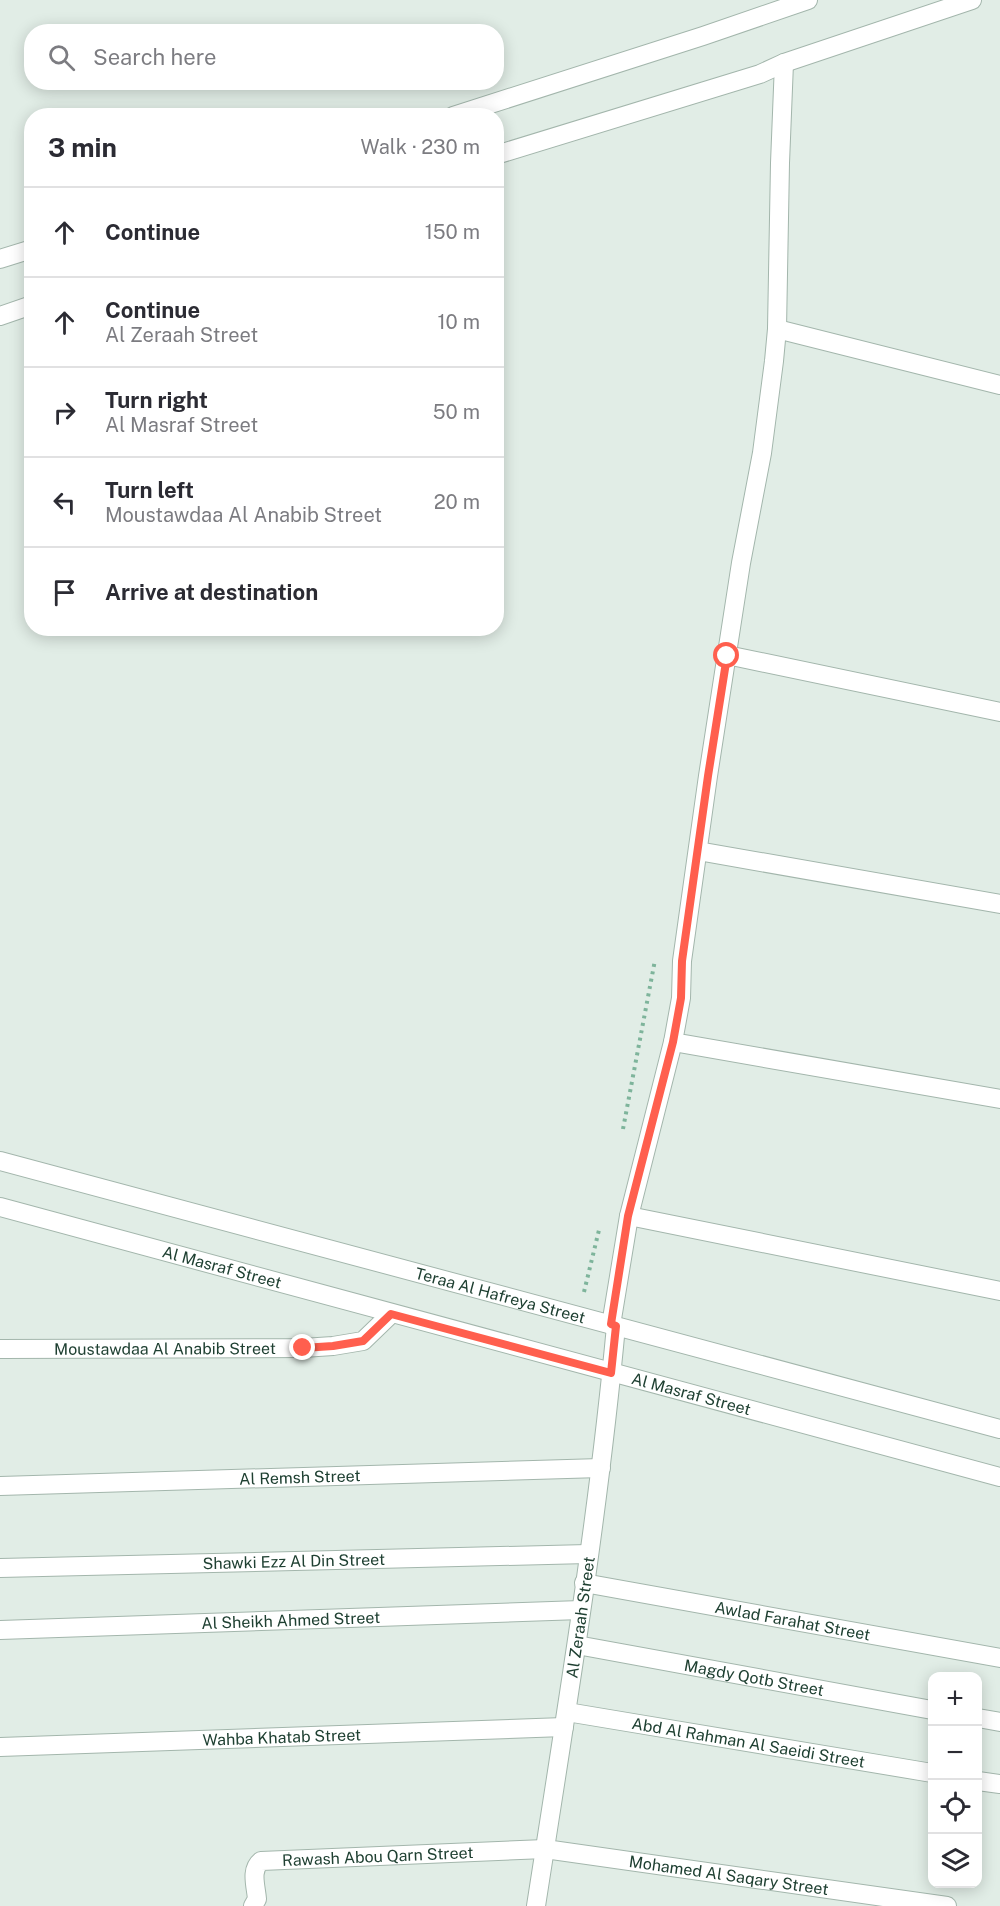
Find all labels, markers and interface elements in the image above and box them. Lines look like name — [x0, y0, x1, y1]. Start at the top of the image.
search box — [24, 24, 504, 90]
icon: search — [45, 41, 78, 74]
text: Search here — [93, 44, 217, 70]
text: 3 min — [48, 132, 117, 163]
text: Walk · 230 m — [361, 135, 480, 159]
icon: ahead — [48, 216, 81, 249]
text: Continue — [105, 219, 200, 245]
text: 150 m — [425, 220, 480, 244]
text: Continue — [105, 297, 200, 323]
icon: ahead — [48, 306, 81, 339]
text: 10 m — [437, 310, 480, 334]
text: Al Zeraah Street — [105, 323, 258, 347]
text: Turn right — [105, 387, 208, 413]
icon: right — [48, 396, 81, 429]
text: 50 m — [433, 400, 480, 424]
text: Al Masraf Street — [105, 413, 258, 437]
text: Turn left — [105, 477, 194, 503]
icon: left — [48, 486, 81, 519]
text: 20 m — [434, 490, 480, 514]
text: Moustawdaa Al Anabib Street — [105, 503, 382, 527]
icon: arrive — [48, 576, 81, 609]
text: Arrive at destination — [105, 579, 318, 605]
route start — [713, 642, 739, 668]
street label: Al Masraf Street — [160, 1242, 284, 1292]
street label: Teraa Al Hafreya Street — [413, 1263, 587, 1327]
route end — [289, 1334, 315, 1360]
street label: Moustawdaa Al Anabib Street — [54, 1339, 276, 1358]
street label: Al Masraf Street — [630, 1368, 753, 1419]
street label: Al Remsh Street — [239, 1466, 361, 1488]
street label: Shawki Ezz Al Din Street — [202, 1549, 385, 1573]
street label: Al Zeraah Street — [562, 1555, 598, 1680]
street label: Awlad Farahat Street — [713, 1597, 872, 1644]
street label: Al Sheikh Ahmed Street — [201, 1607, 381, 1633]
street label: Magdy Qotb Street — [683, 1655, 825, 1700]
map controls — [928, 1672, 982, 1888]
button: + — [928, 1672, 982, 1726]
street label: Abd Al Rahman Al Saeidi Street — [631, 1714, 866, 1771]
street label: Wahba Khatab Street — [202, 1725, 361, 1749]
button: − — [928, 1726, 982, 1780]
button: locate — [928, 1780, 982, 1834]
button: layers — [928, 1834, 982, 1888]
street label: Rawash Abou Qarn Street — [282, 1843, 474, 1870]
street label: Mohamed Al Saqary Street — [628, 1852, 830, 1899]

